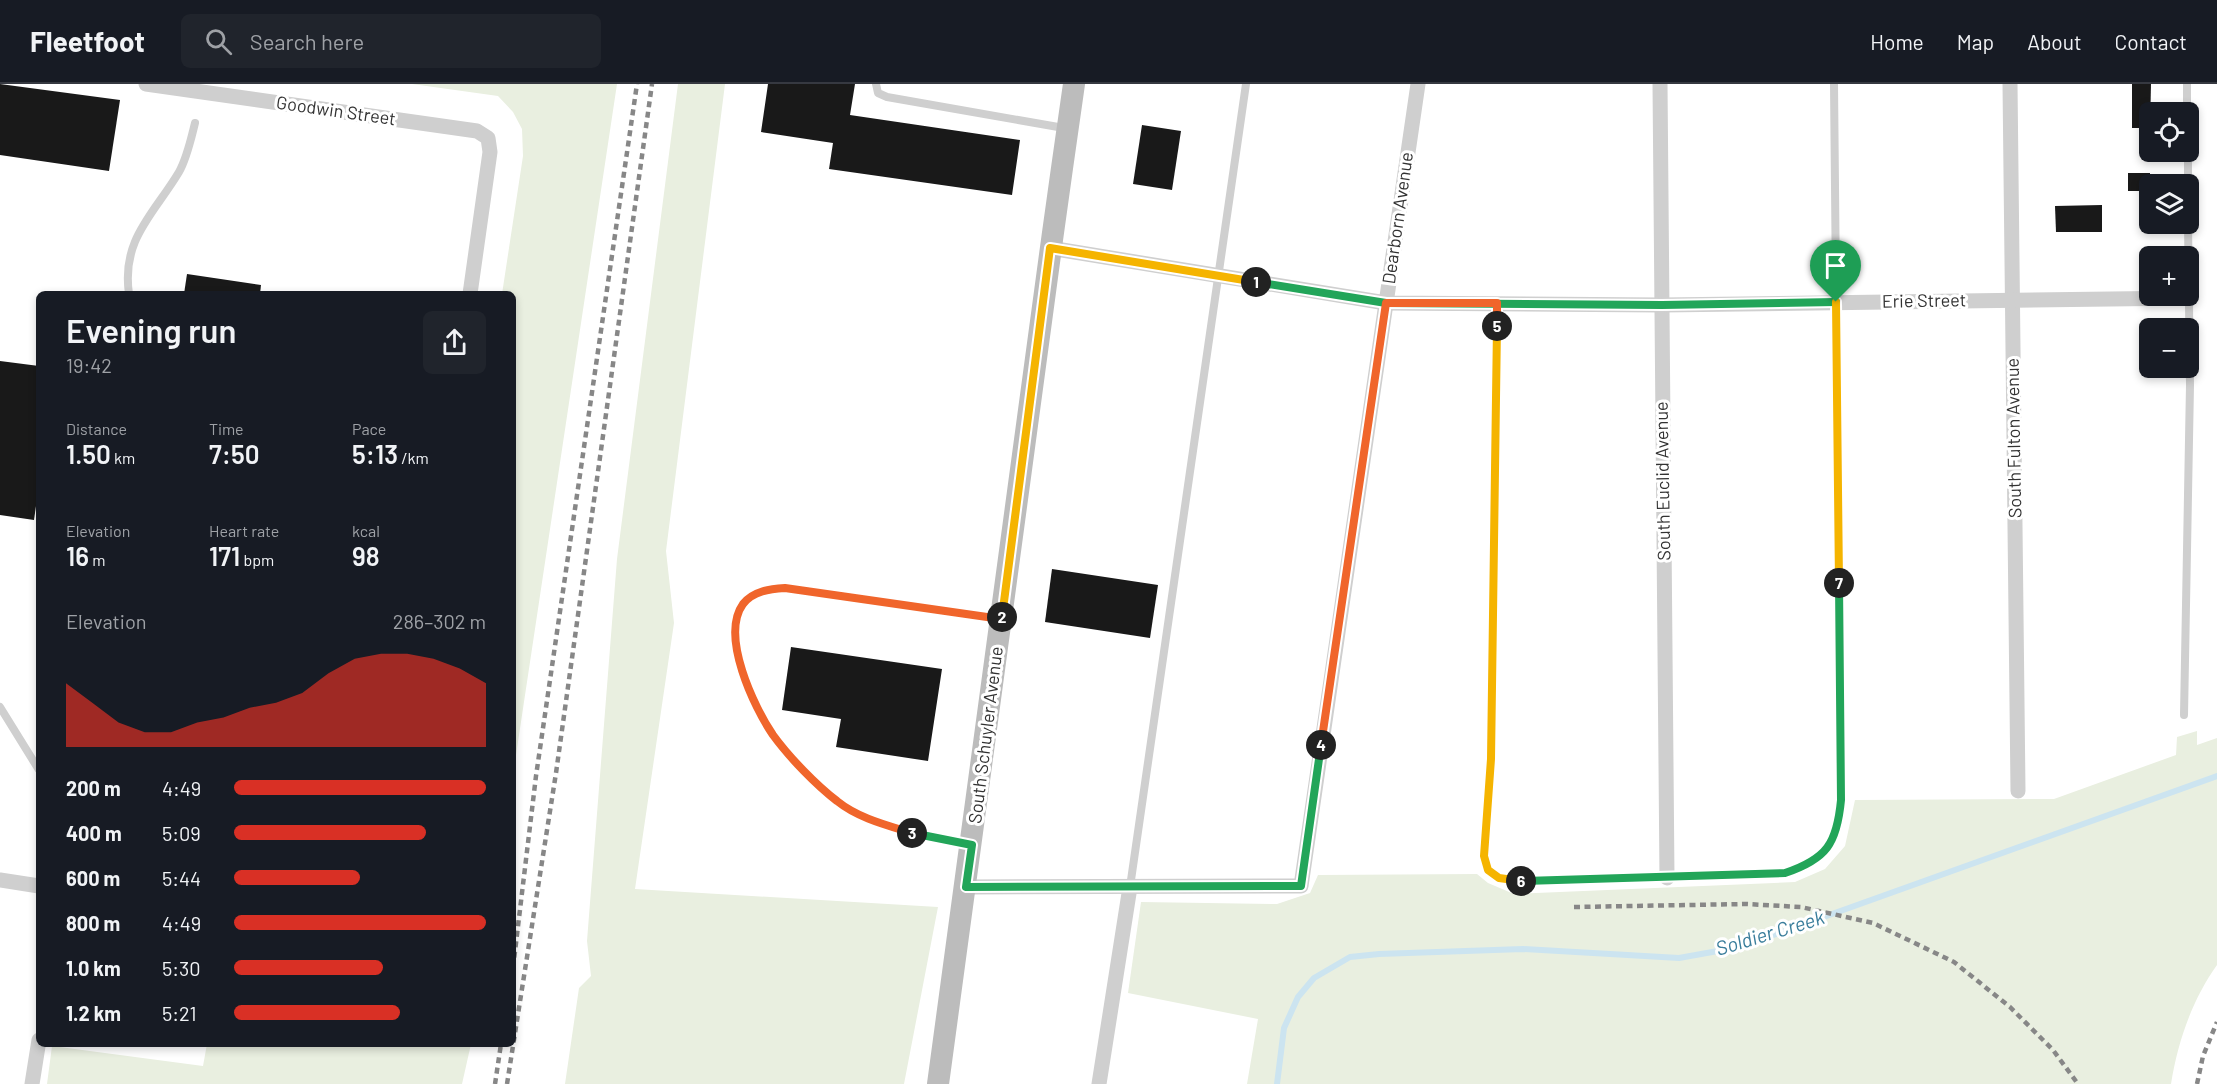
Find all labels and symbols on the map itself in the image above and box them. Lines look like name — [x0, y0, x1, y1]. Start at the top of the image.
street label: Goodwin Street — [275, 91, 397, 129]
street label: Dearborn Avenue — [1377, 151, 1417, 285]
pin — [1810, 240, 1861, 302]
pin: 1 — [1241, 267, 1271, 297]
street label: Erie Street — [1882, 288, 1966, 312]
pin: 5 — [1482, 311, 1512, 341]
street label: South Fulton Avenue — [2001, 358, 2025, 518]
street label: South Euclid Avenue — [1650, 401, 1674, 561]
pin: 7 — [1824, 568, 1854, 598]
pin: 2 — [987, 602, 1017, 632]
street label: South Schuyler Avenue — [963, 645, 1007, 825]
pin: 4 — [1306, 730, 1336, 760]
pin: 3 — [897, 818, 927, 848]
pin: 6 — [1506, 866, 1536, 896]
water label: Soldier Creek — [1712, 904, 1827, 960]

